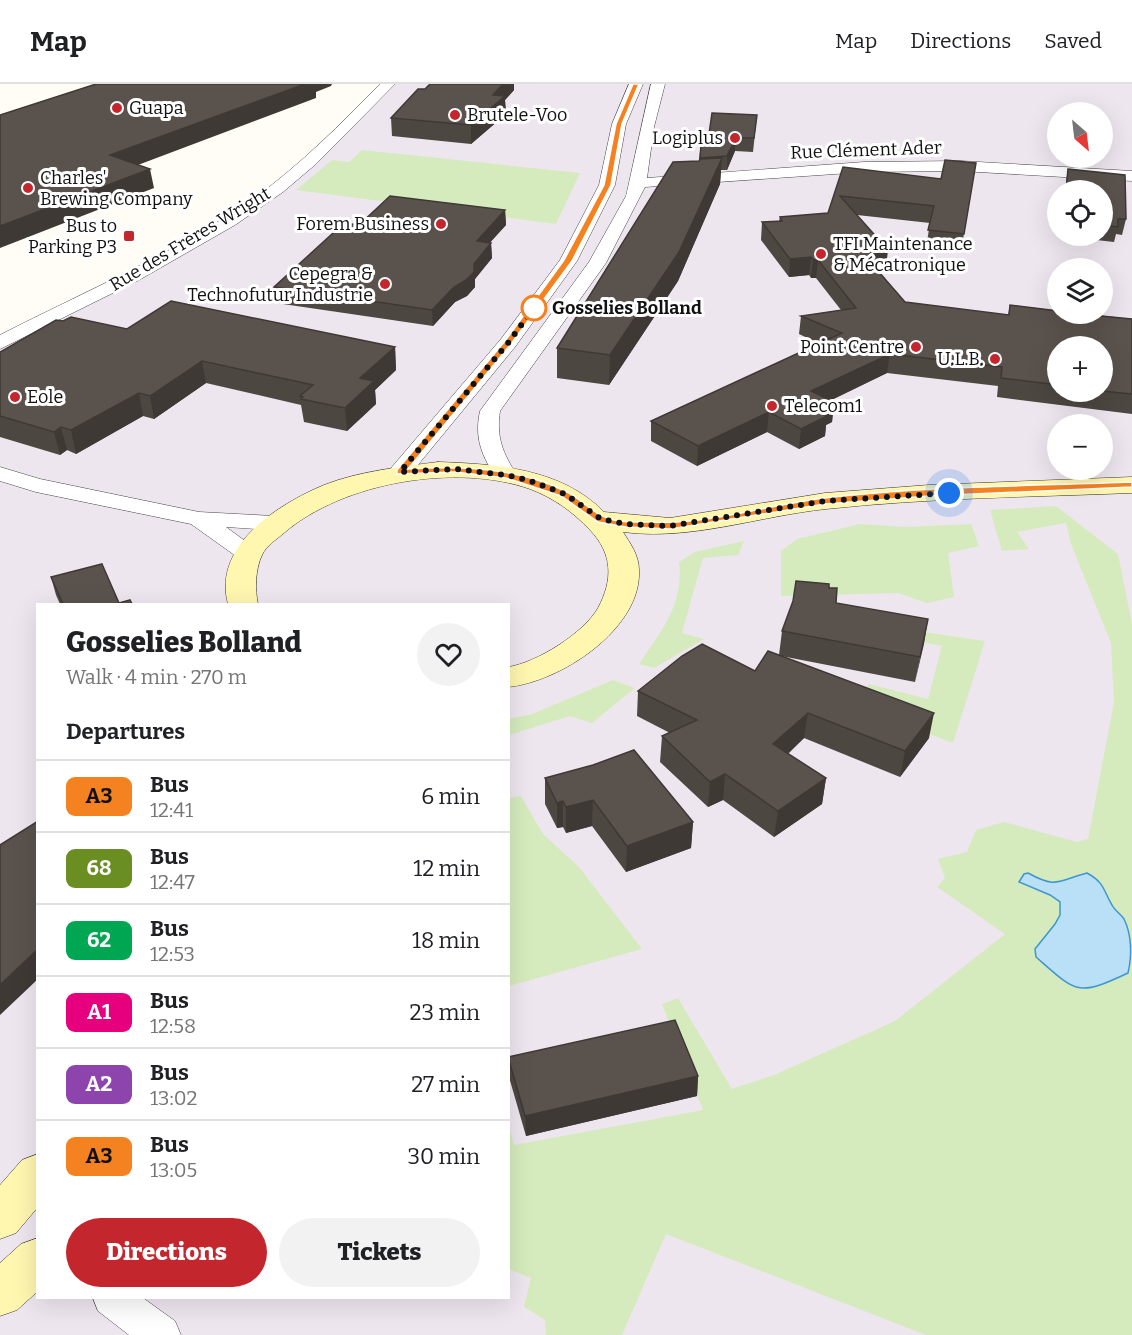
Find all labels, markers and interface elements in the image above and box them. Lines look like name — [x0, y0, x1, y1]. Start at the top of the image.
text: Map — [30, 25, 87, 58]
text: Map — [835, 28, 877, 54]
text: Directions — [910, 28, 1011, 54]
text: Saved — [1044, 28, 1102, 54]
place label: Guapa — [129, 97, 184, 119]
marker: Guapa — [110, 101, 124, 115]
north arrow — [1047, 102, 1113, 168]
map controls — [1047, 102, 1113, 480]
place label: Brutele-Voo — [467, 104, 567, 126]
marker: Brutele-Voo — [448, 108, 462, 122]
place label: Logiplus — [652, 127, 723, 149]
marker: Logiplus — [728, 131, 742, 145]
street label: Rue Clément Ader — [790, 136, 942, 164]
place label: Charles' Brewing Company — [40, 167, 193, 210]
button: locate — [1047, 180, 1113, 246]
marker: Charles' Brewing Company — [21, 181, 35, 195]
street label: Rue des Frères Wright — [106, 182, 275, 296]
place label: Forem Business — [296, 213, 429, 235]
place label: Bus to Parking P3 — [28, 215, 117, 258]
marker: Forem Business — [434, 217, 448, 231]
marker: Bus to Parking P3 — [122, 229, 136, 243]
place label: TFI Maintenance & Mécatronique — [833, 233, 973, 276]
marker: TFI Maintenance & Mécatronique — [814, 247, 828, 261]
button: layers — [1047, 258, 1113, 324]
place label: Cepegra & Technofutur Industrie — [187, 263, 373, 306]
marker: Cepegra & Technofutur Industrie — [378, 277, 392, 291]
marker: Gosselies Bolland — [521, 295, 547, 321]
place label: Gosselies Bolland — [552, 297, 702, 319]
place label: Point Centre — [800, 336, 904, 358]
button: + — [1047, 336, 1113, 402]
marker: Point Centre — [909, 340, 923, 354]
place label: U.L.B. — [937, 348, 983, 370]
marker: U.L.B. — [988, 352, 1002, 366]
place label: Eole — [27, 386, 63, 408]
marker: Eole — [8, 390, 22, 404]
place label: Telecom1 — [784, 395, 863, 417]
marker: Telecom1 — [765, 399, 779, 413]
button: − — [1047, 414, 1113, 480]
your location — [934, 478, 964, 508]
button: heart — [417, 623, 480, 686]
text: Gosselies Bolland — [66, 626, 302, 659]
text: Walk · 4 min · 270 m — [66, 665, 247, 689]
text: Departures — [66, 718, 185, 745]
text: Bus — [150, 771, 189, 798]
text: A3 — [85, 783, 113, 809]
text: 6 min — [421, 783, 480, 810]
text: 12:41 — [150, 798, 193, 822]
text: Bus — [150, 843, 189, 870]
text: 68 — [86, 855, 112, 881]
text: 12 min — [413, 855, 480, 882]
text: 12:47 — [150, 870, 195, 894]
text: Bus — [150, 915, 189, 942]
text: 62 — [87, 927, 111, 953]
text: 18 min — [412, 927, 480, 954]
text: 12:53 — [150, 942, 195, 966]
text: Bus — [150, 987, 189, 1014]
text: A1 — [87, 999, 111, 1025]
text: 23 min — [410, 999, 480, 1026]
text: 12:58 — [150, 1014, 196, 1038]
text: Bus — [150, 1059, 189, 1086]
text: A2 — [86, 1071, 112, 1097]
text: 27 min — [411, 1071, 480, 1098]
text: 13:02 — [150, 1086, 197, 1110]
text: Bus — [150, 1131, 189, 1158]
text: A3 — [85, 1143, 113, 1169]
text: 30 min — [407, 1143, 480, 1170]
text: 13:05 — [150, 1158, 197, 1182]
button: Directions — [66, 1218, 267, 1287]
button: Tickets — [279, 1218, 480, 1287]

